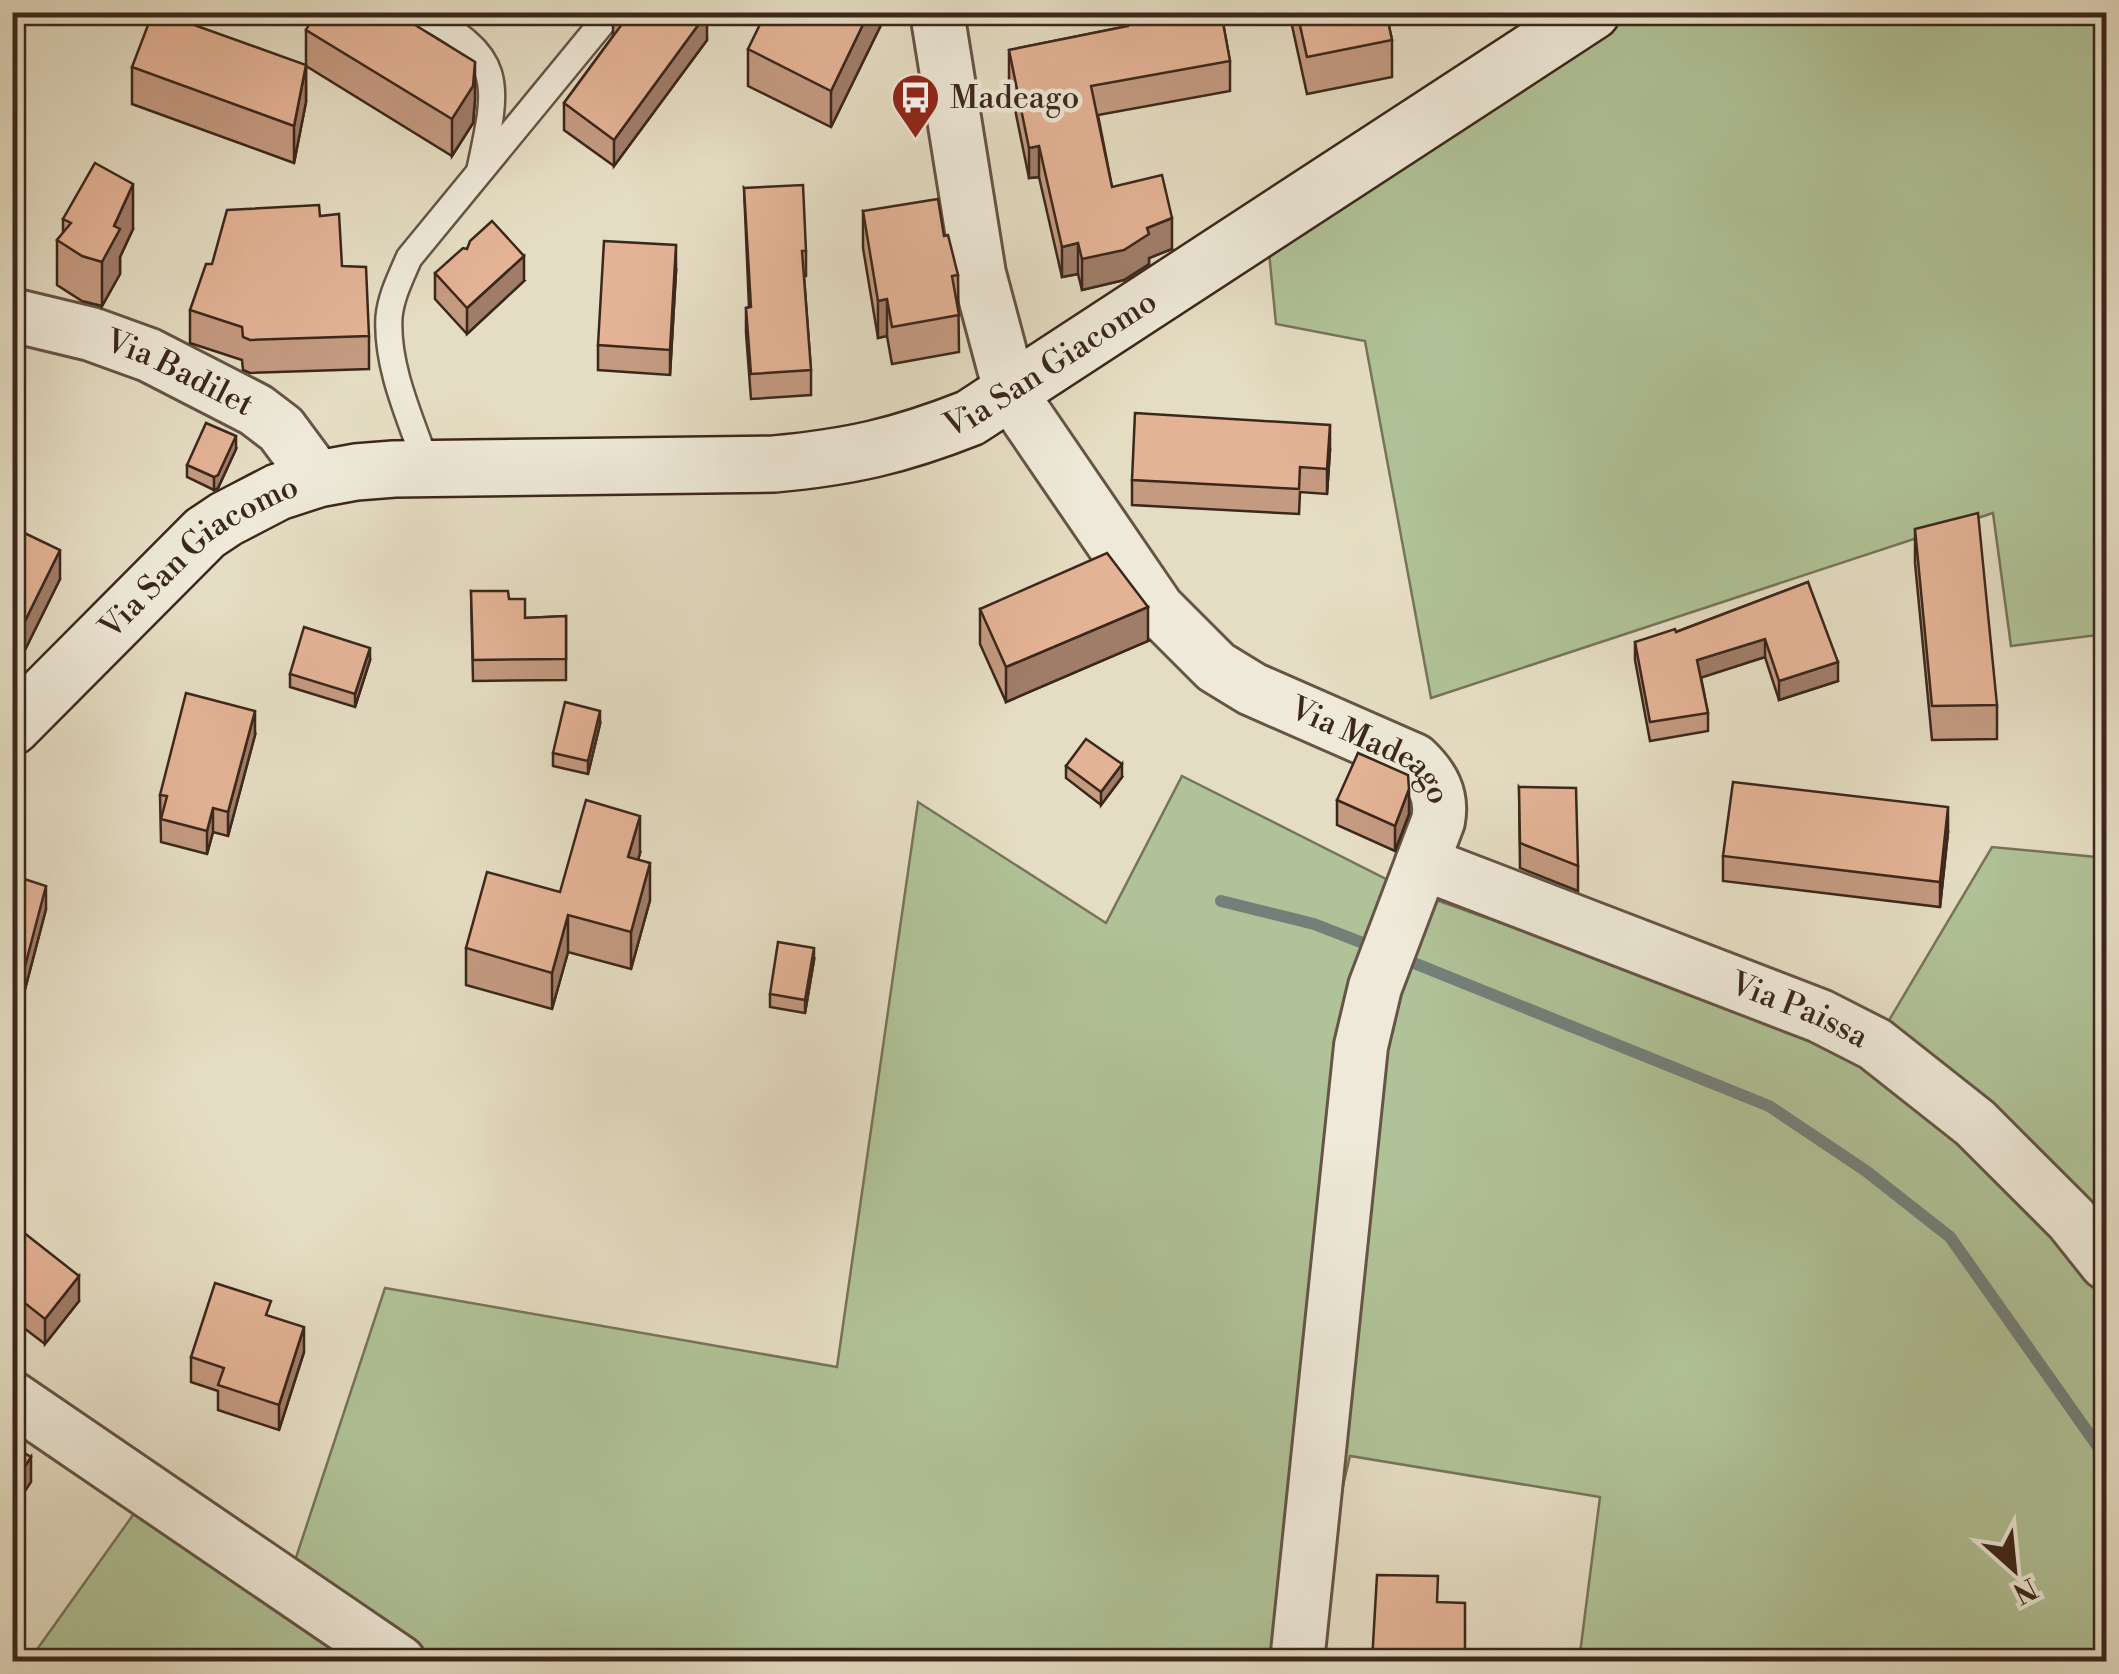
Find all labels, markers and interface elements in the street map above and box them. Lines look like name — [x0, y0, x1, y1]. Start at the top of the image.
bus stop icon: Madeago — [889, 72, 941, 140]
place label: Madeago — [950, 78, 1080, 118]
street label: Via San Giacomo — [937, 281, 1164, 446]
street label: Via Badilet — [100, 321, 260, 425]
street label: Via San Giacomo — [90, 467, 303, 648]
street label: Via Madeago — [1283, 688, 1459, 808]
street label: Via Paissa — [1724, 963, 1876, 1058]
north arrow — [1964, 1519, 2064, 1619]
text: N — [2007, 1569, 2042, 1611]

